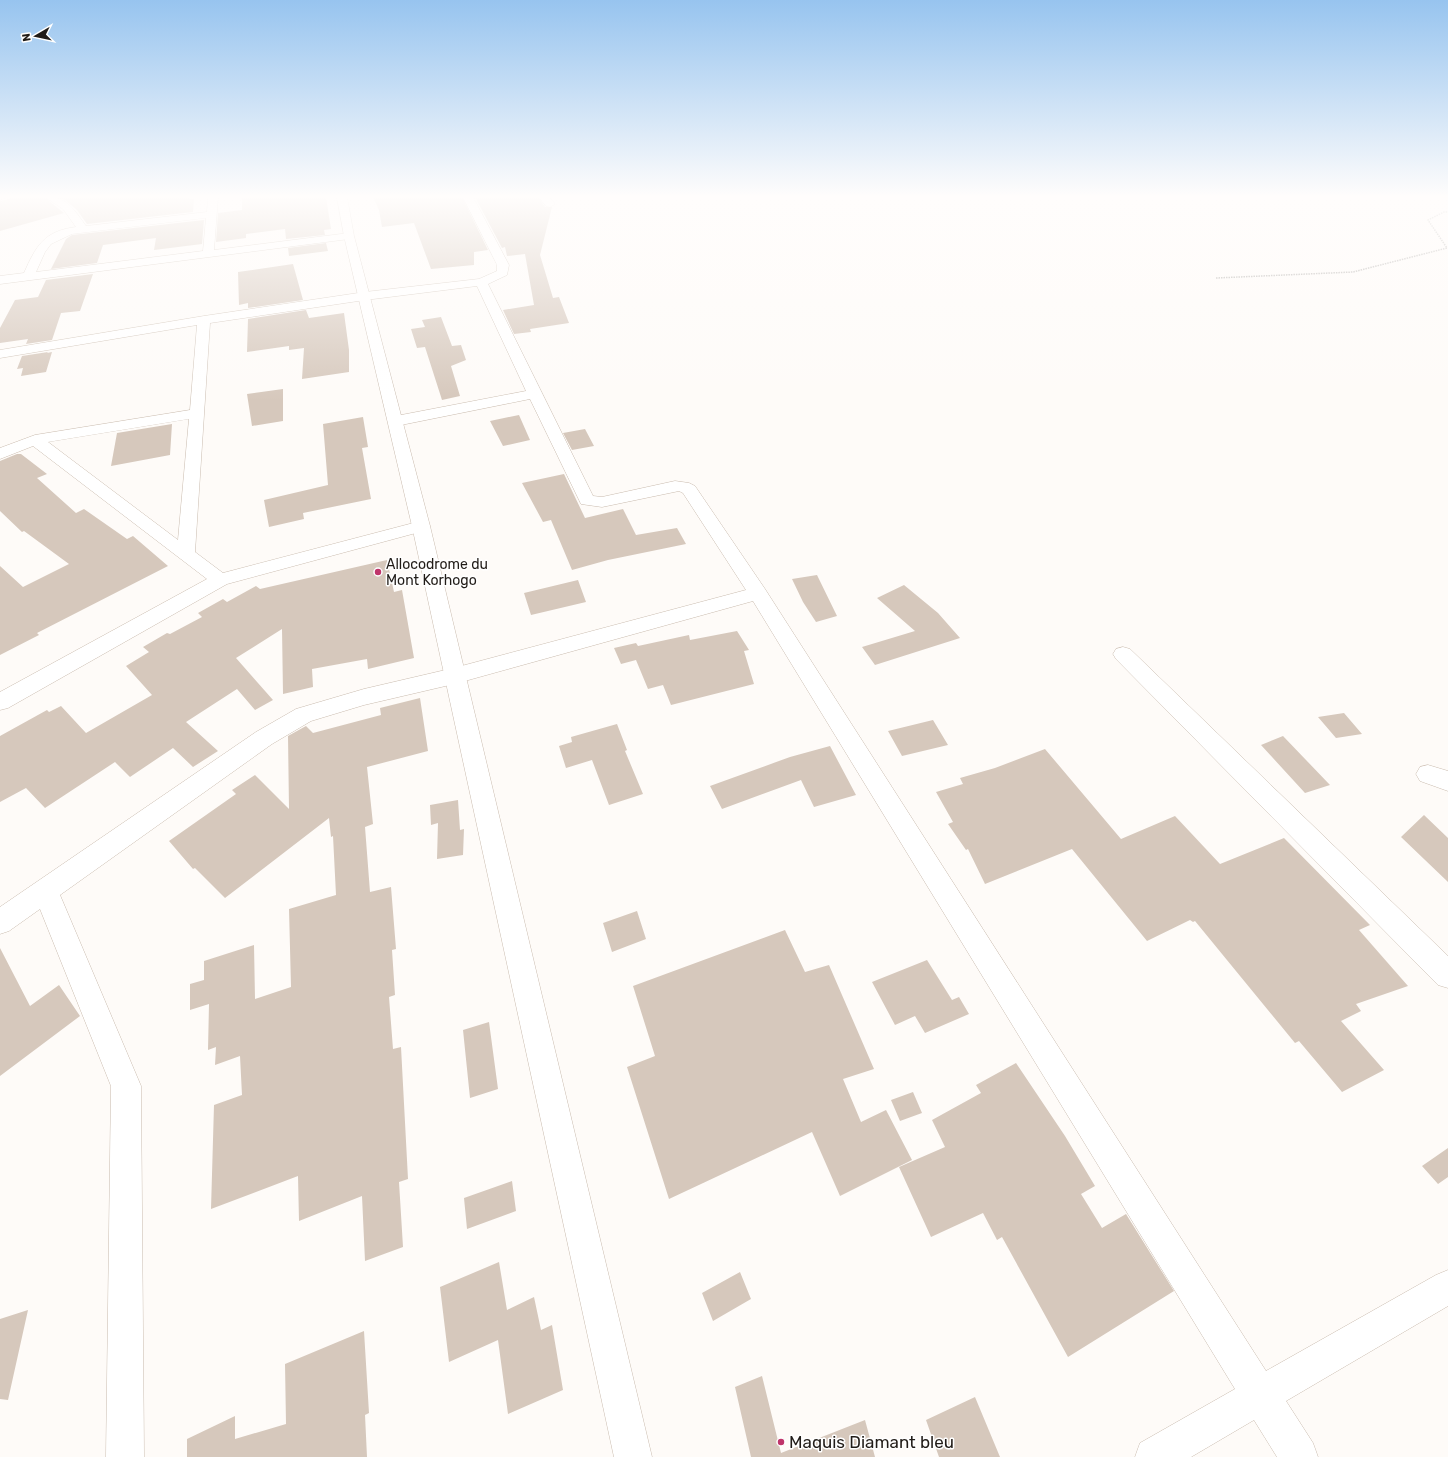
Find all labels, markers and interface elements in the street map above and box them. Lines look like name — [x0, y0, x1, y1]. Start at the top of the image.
north arrow — [16, 16, 56, 56]
text: N — [20, 32, 34, 42]
place label: Allocodrome du Mont Korhogo — [386, 556, 488, 589]
marker: Allocodrome du Mont Korhogo — [373, 567, 383, 577]
place label: Maquis Diamant bleu — [789, 1432, 954, 1452]
marker: Maquis Diamant bleu — [776, 1437, 786, 1447]

